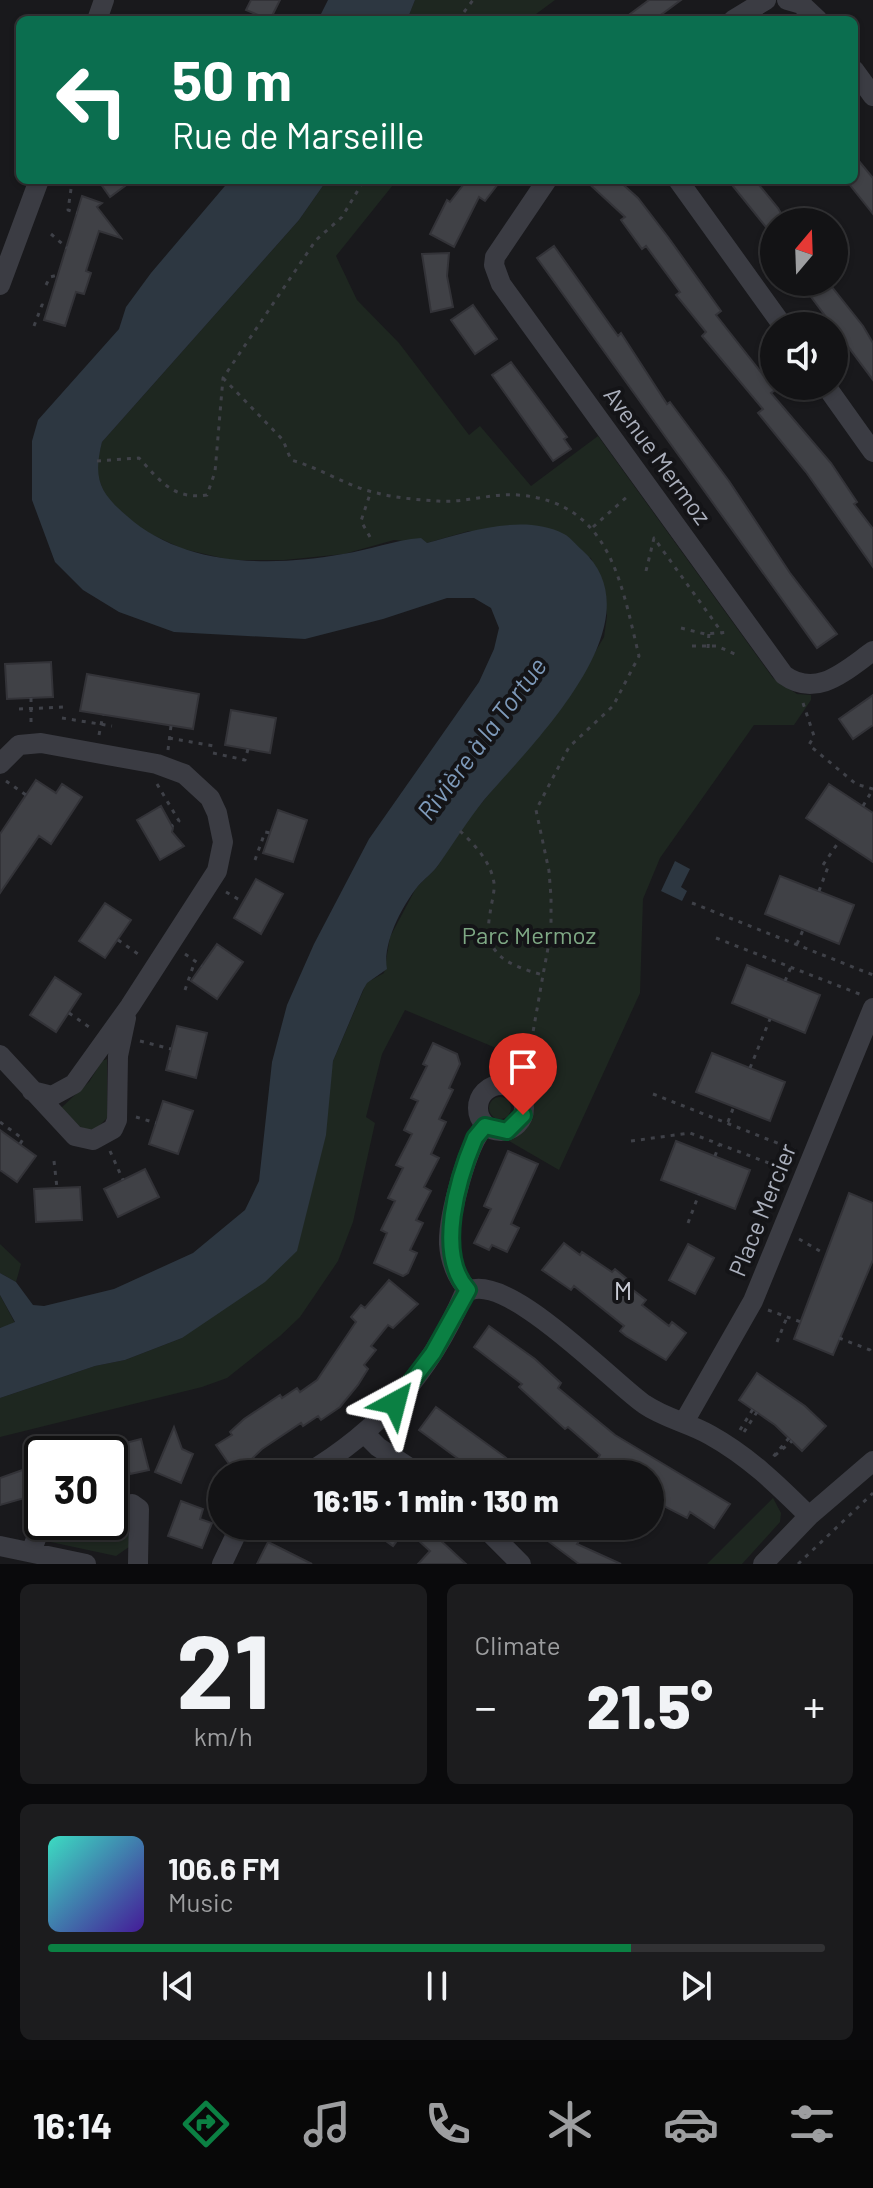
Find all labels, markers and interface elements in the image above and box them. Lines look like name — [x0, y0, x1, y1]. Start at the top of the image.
text: 50 m — [172, 45, 292, 112]
icon: left — [40, 48, 144, 152]
text: Rue de Marseille — [172, 113, 424, 156]
north arrow — [760, 208, 848, 296]
map controls — [760, 208, 848, 400]
button: sound — [760, 312, 848, 400]
street label: Avenue Mermoz — [599, 381, 718, 530]
water label: Rivière à la Tortue — [410, 651, 552, 826]
park label: Parc Mermoz — [462, 920, 596, 949]
pin — [489, 1033, 557, 1115]
icon: arrive — [501, 1045, 545, 1089]
street label: Place Mercier — [722, 1139, 802, 1280]
district label: M — [614, 1274, 634, 1305]
position arrow — [353, 1361, 437, 1445]
speed limit sign: 30 — [24, 1436, 128, 1540]
text: 16:15 · 1 min · 130 m — [313, 1482, 559, 1518]
text: 21 — [176, 1605, 270, 1730]
text: Climate — [475, 1629, 561, 1660]
text: 21.5° — [587, 1669, 713, 1741]
text: − — [475, 1679, 497, 1732]
text: + — [803, 1679, 825, 1732]
text: km/h — [194, 1720, 253, 1751]
text: 106.6 FM — [168, 1850, 280, 1886]
text: Music — [168, 1886, 233, 1917]
icon: previous — [156, 1964, 200, 2008]
icon: pause — [415, 1964, 459, 2008]
icon: next — [674, 1964, 718, 2008]
icon: directions — [178, 2096, 234, 2152]
icon: music — [299, 2096, 355, 2152]
icon: phone — [420, 2096, 476, 2152]
icon: climate — [542, 2096, 598, 2152]
icon: car — [663, 2096, 719, 2152]
icon: filters — [784, 2096, 840, 2152]
text: 16:14 — [33, 2103, 112, 2146]

